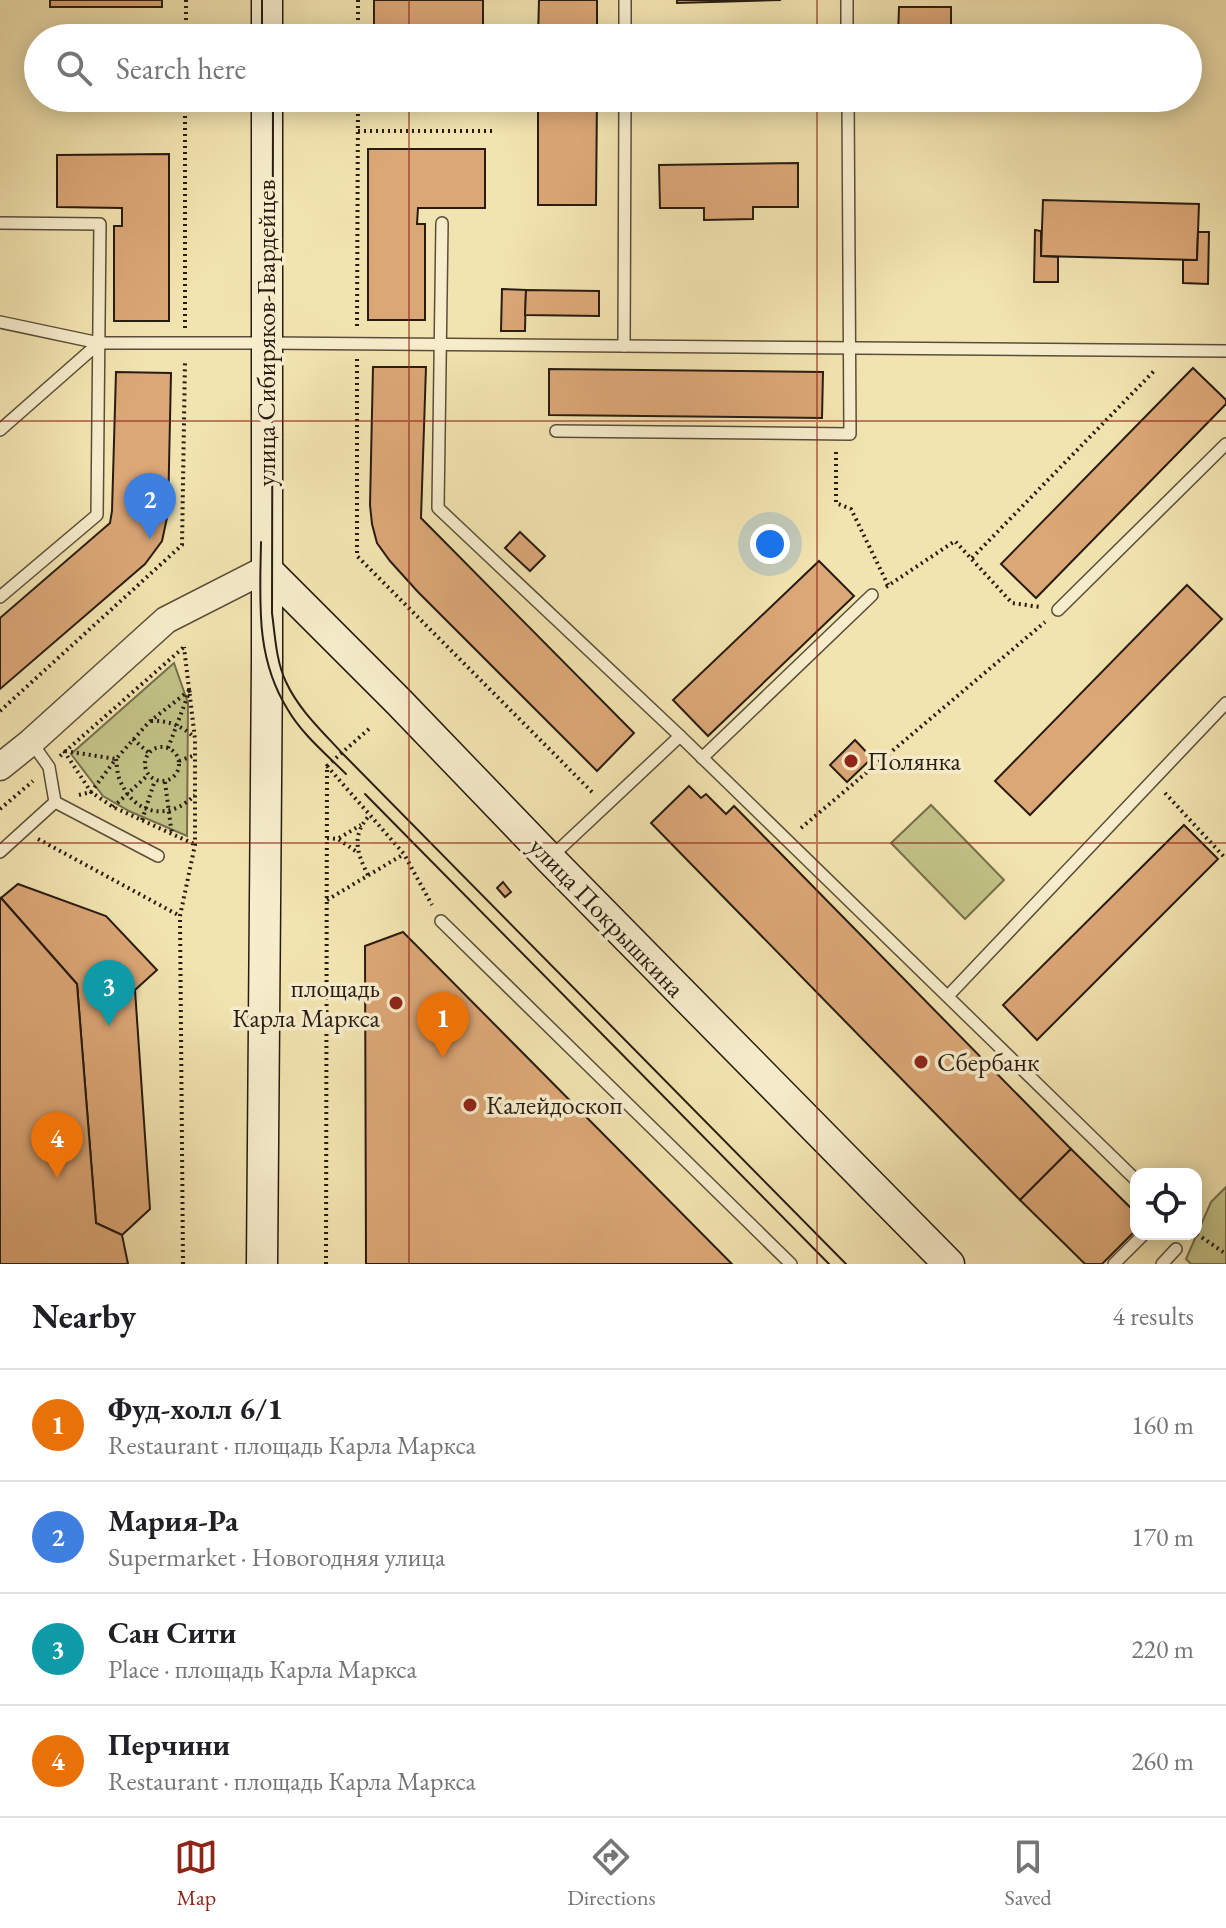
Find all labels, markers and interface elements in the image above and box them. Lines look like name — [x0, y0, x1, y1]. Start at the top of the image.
search box — [24, 24, 1202, 112]
icon: search — [52, 46, 96, 90]
text: Search here — [116, 49, 246, 88]
street label: улица Сибиряков-Гвардейцев — [249, 179, 283, 487]
pin: 2 — [124, 473, 176, 539]
your location — [750, 524, 790, 564]
place label: Полянка — [867, 744, 961, 778]
marker: Полянка — [842, 752, 860, 770]
street label: улица Покрышкина — [522, 830, 693, 1005]
pin: 3 — [83, 960, 135, 1026]
place label: площадь Карла Маркса — [232, 971, 381, 1035]
pin: 1 — [417, 992, 469, 1058]
marker: площадь Карла Маркса — [387, 994, 405, 1012]
place label: Сбербанк — [937, 1045, 1040, 1079]
marker: Сбербанк — [912, 1053, 930, 1071]
place label: Калейдоскоп — [486, 1088, 623, 1122]
marker: Калейдоскоп — [461, 1096, 479, 1114]
pin: 4 — [31, 1112, 83, 1178]
map controls — [1130, 1168, 1202, 1240]
button: locate — [1130, 1168, 1202, 1240]
text: Nearby — [32, 1294, 136, 1338]
text: 4 results — [1113, 1299, 1194, 1333]
text: Фуд-холл 6/1 — [108, 1389, 283, 1428]
text: 1 — [51, 1408, 65, 1442]
text: 160 m — [1131, 1408, 1194, 1442]
text: Restaurant · площадь Карла Маркса — [108, 1428, 476, 1462]
text: Мария-Ра — [108, 1501, 238, 1540]
text: 2 — [51, 1520, 65, 1554]
text: 170 m — [1131, 1520, 1194, 1554]
text: Supermarket · Новогодняя улица — [108, 1540, 445, 1574]
text: Сан Сити — [108, 1613, 236, 1652]
text: 3 — [51, 1632, 65, 1666]
text: 220 m — [1131, 1632, 1194, 1666]
text: Place · площадь Карла Маркса — [108, 1652, 417, 1686]
text: Перчини — [108, 1725, 230, 1764]
text: 4 — [51, 1744, 65, 1778]
text: 260 m — [1131, 1744, 1194, 1778]
text: Restaurant · площадь Карла Маркса — [108, 1764, 476, 1798]
tab: Map — [174, 1835, 218, 1912]
tab: Directions — [567, 1835, 656, 1912]
tab: Saved — [1004, 1835, 1052, 1912]

